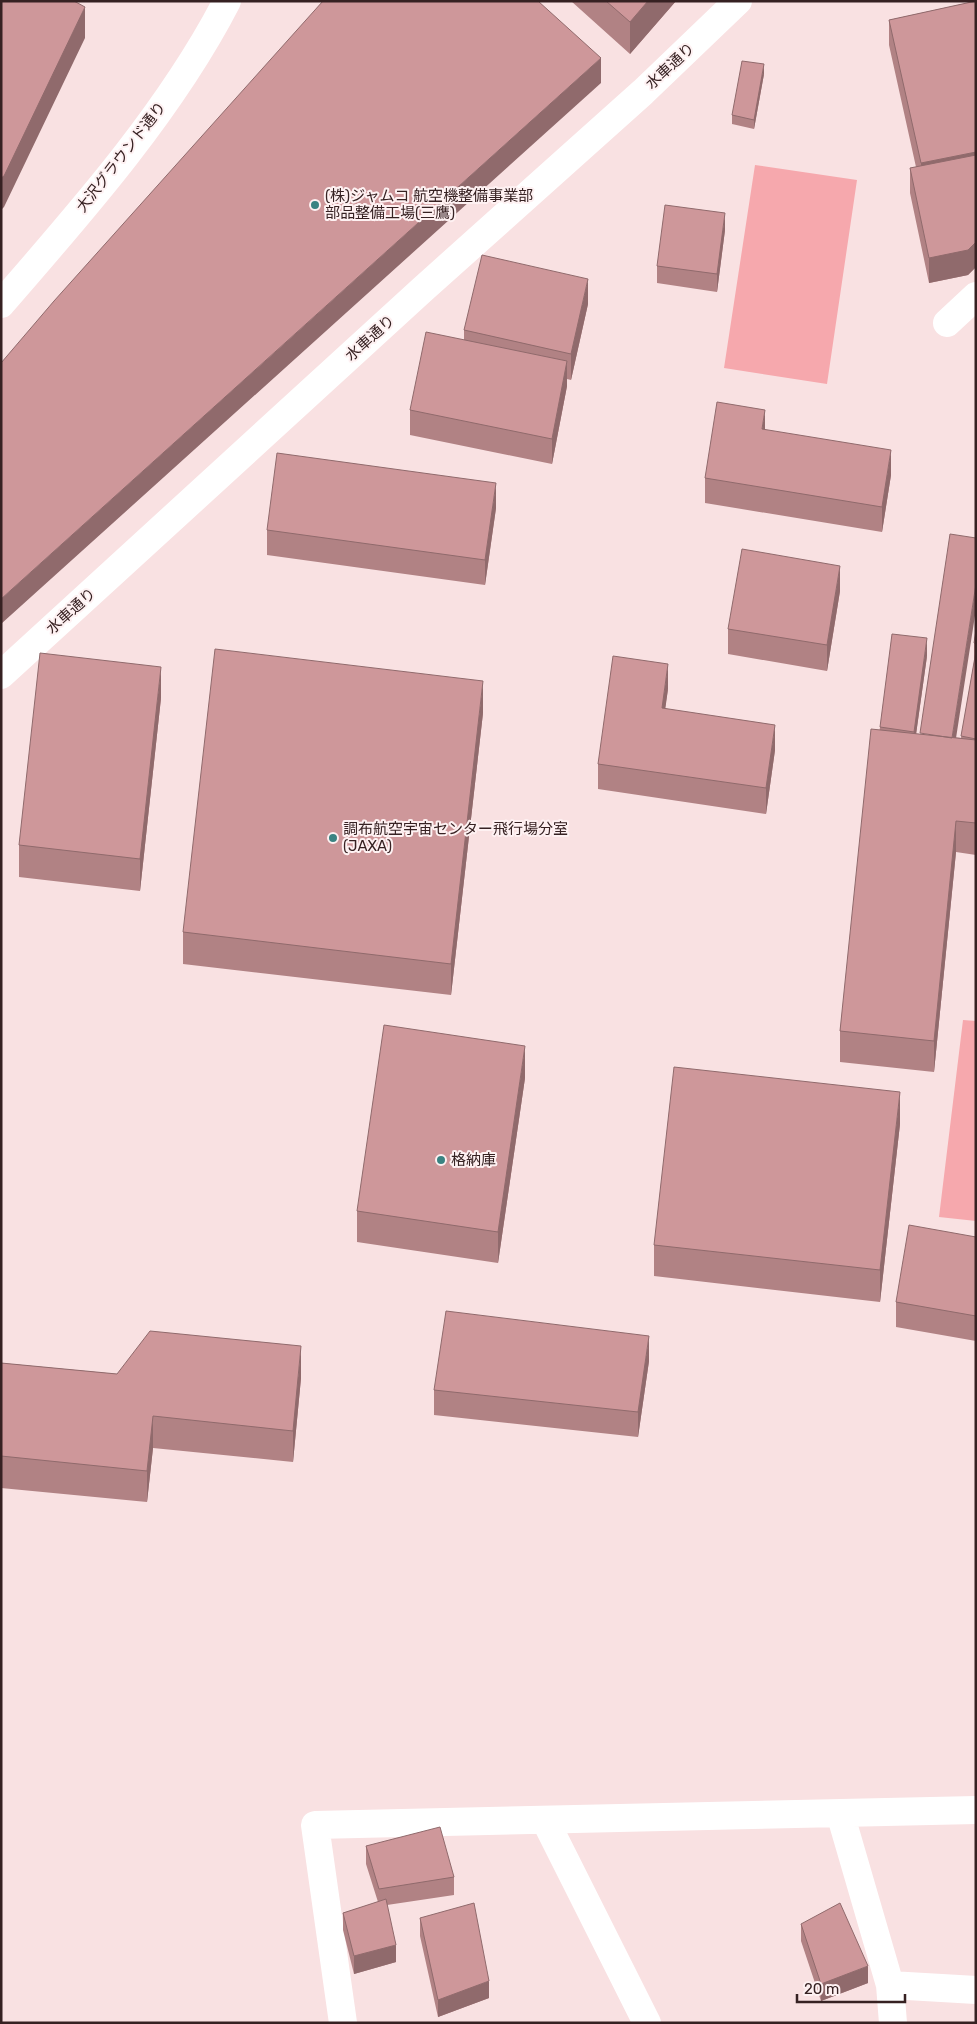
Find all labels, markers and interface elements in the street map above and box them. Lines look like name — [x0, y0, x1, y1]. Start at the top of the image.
street label: 水車通り — [642, 39, 698, 93]
street label: 大沢グラウンド通り — [72, 98, 170, 216]
place label: (株)ジャムコ 航空機整備事業部 部品整備工場(三鷹) — [325, 187, 533, 222]
marker: (株)ジャムコ 航空機整備事業部 部品整備工場(三鷹) — [309, 199, 321, 211]
street label: 水車通り — [342, 311, 398, 365]
street label: 水車通り — [43, 584, 99, 638]
place label: 調布航空宇宙センター飛行場分室 (JAXA) — [343, 820, 568, 855]
marker: 調布航空宇宙センター飛行場分室 (JAXA) — [327, 832, 339, 844]
place label: 格納庫 — [451, 1151, 496, 1169]
marker: 格納庫 — [435, 1154, 447, 1166]
scale bar — [797, 1972, 904, 2004]
text: 20 m — [804, 1980, 839, 1998]

